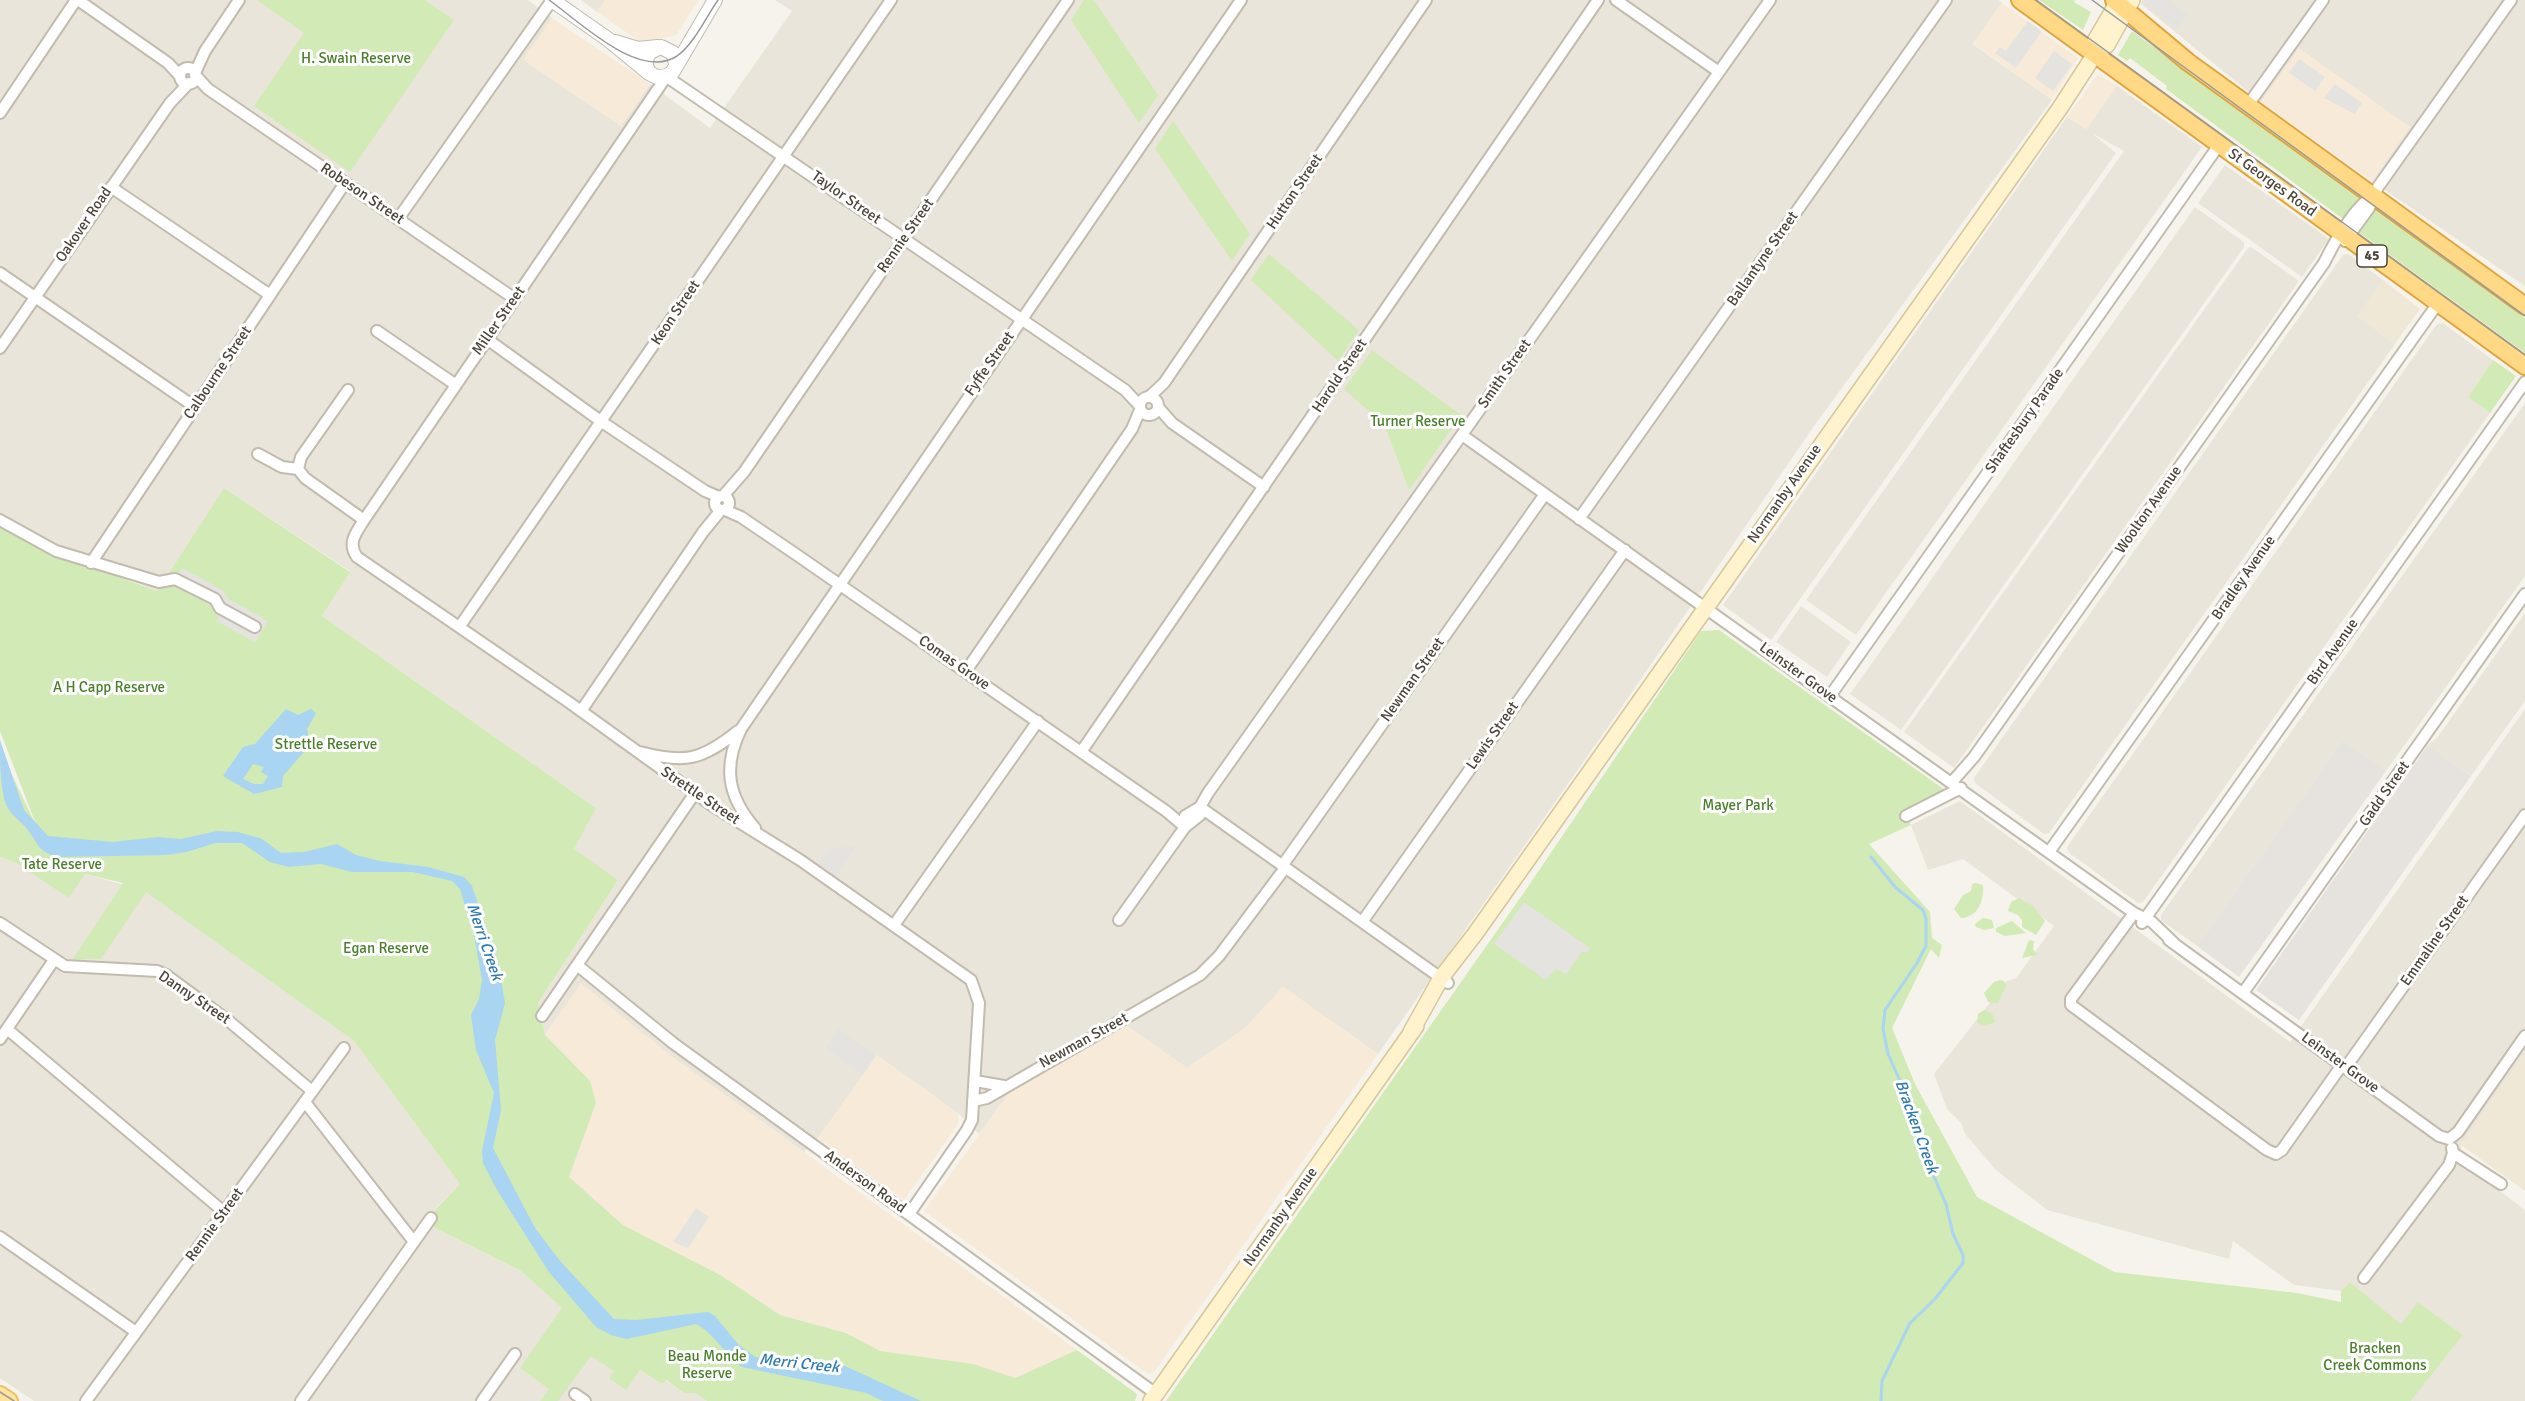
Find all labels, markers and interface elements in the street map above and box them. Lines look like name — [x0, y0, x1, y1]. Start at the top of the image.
park label: H. Swain Reserve — [301, 50, 411, 68]
street label: St Georges Road — [2224, 145, 2320, 221]
street label: Hutton Street — [1263, 151, 1327, 233]
street label: Robeson Street — [317, 159, 407, 229]
street label: Taylor Street — [808, 167, 884, 229]
street label: Oakover Road — [52, 184, 116, 266]
street label: Rennie Street — [874, 195, 938, 277]
street label: Ballantyne Street — [1724, 208, 1802, 310]
road number: 45 — [2357, 245, 2387, 267]
street label: Keon Street — [648, 277, 704, 349]
street label: Miller Street — [469, 283, 529, 359]
street label: Calbourne Street — [180, 323, 256, 423]
street label: Fyffe Street — [961, 328, 1019, 400]
street label: Harold Street — [1309, 336, 1371, 416]
street label: Smith Street — [1475, 336, 1535, 412]
street label: Shaftesbury Parade — [1982, 365, 2068, 477]
park label: Turner Reserve — [1371, 413, 1465, 431]
street label: Normanby Avenue — [1744, 441, 1826, 547]
street label: Woolton Avenue — [2112, 463, 2186, 557]
street label: Bradley Avenue — [2208, 532, 2280, 624]
street label: Bird Avenue — [2304, 615, 2362, 689]
street label: Comas Grove — [915, 632, 993, 694]
street label: Newman Street — [1377, 635, 1449, 725]
street label: Leinster Grove — [1756, 639, 1840, 707]
park label: A H Capp Reserve — [53, 679, 165, 697]
street label: Lewis Street — [1463, 699, 1523, 773]
park label: Strettle Reserve — [275, 736, 377, 754]
street label: Gadd Street — [2356, 758, 2414, 830]
street label: Strettle Street — [657, 763, 743, 829]
park label: Mayer Park — [1702, 797, 1774, 815]
park label: Tate Reserve — [22, 856, 102, 874]
street label: Emmaline Street — [2397, 892, 2473, 990]
water label: Merri Creek — [462, 901, 506, 983]
park label: Egan Reserve — [343, 940, 429, 958]
street label: Danny Street — [155, 967, 233, 1029]
street label: Newman Street — [1037, 1009, 1131, 1073]
street label: Leinster Grove — [2298, 1029, 2382, 1097]
water label: Bracken Creek — [1890, 1078, 1942, 1176]
street label: Anderson Road — [821, 1146, 909, 1218]
street label: Normanby Avenue — [1240, 1164, 1322, 1270]
street label: Rennie Street — [182, 1185, 248, 1265]
park label: Bracken Creek Commons — [2323, 1340, 2427, 1375]
park label: Beau Monde Reserve — [667, 1348, 747, 1383]
water label: Merri Creek — [758, 1350, 840, 1378]

